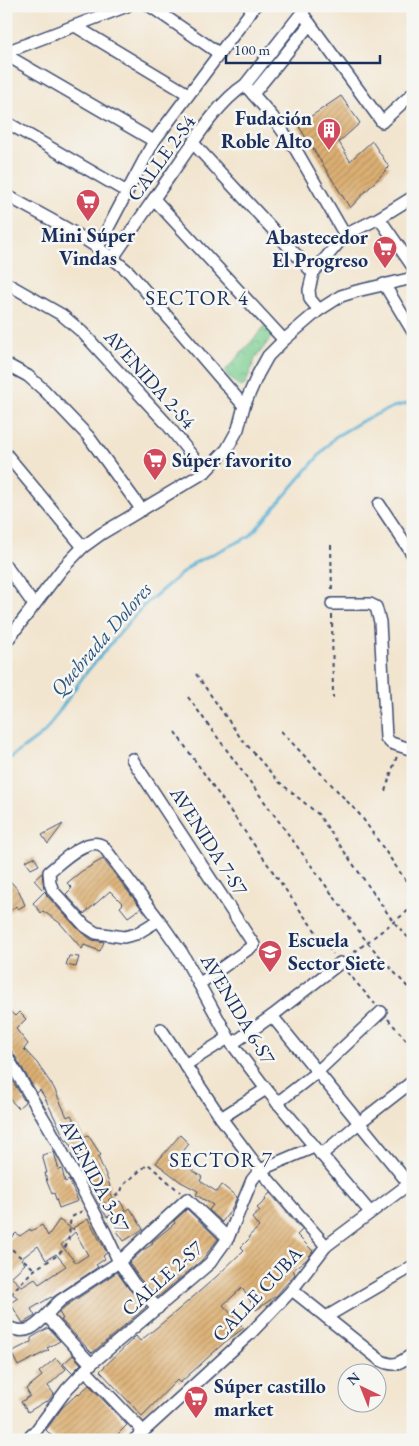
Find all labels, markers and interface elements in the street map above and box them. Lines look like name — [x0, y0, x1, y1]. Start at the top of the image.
scale bar — [226, 32, 380, 64]
text: 100 m — [234, 40, 271, 59]
place label: Fudación Roble Alto — [221, 105, 312, 154]
street label: CALLE 2-S4 — [121, 109, 201, 206]
building icon: Fudación Roble Alto — [316, 117, 342, 151]
supermarket icon: Mini Súper Vindas — [75, 188, 101, 222]
place label: Mini Súper Vindas — [41, 222, 136, 271]
place label: Abastecedor El Progreso — [265, 224, 369, 273]
supermarket icon: Abastecedor El Progreso — [372, 235, 398, 269]
district label: SECTOR 4 — [145, 284, 249, 311]
street label: AVENIDA 2-S4 — [98, 323, 202, 434]
supermarket icon: Súper favorito — [142, 447, 168, 481]
place label: Súper favorito — [172, 447, 292, 473]
water label: Quebrada Dolores — [44, 576, 158, 701]
street label: AVENIDA 7-S7 — [164, 781, 254, 901]
place label: Escuela Sector Siete — [288, 927, 385, 976]
school or university icon: Escuela Sector Siete — [257, 939, 283, 973]
street label: AVENIDA 6-S7 — [194, 948, 281, 1069]
street label: AVENIDA 3-S7 — [54, 1114, 136, 1238]
district label: SECTOR 7 — [169, 1146, 273, 1173]
street label: CALLE 2-S7 — [116, 1234, 208, 1321]
street label: CALLE CUBA — [206, 1241, 308, 1347]
north arrow — [336, 1364, 386, 1414]
text: N — [343, 1368, 364, 1389]
place label: Súper castillo market — [214, 1373, 326, 1422]
supermarket icon: Súper castillo market — [183, 1385, 209, 1419]

